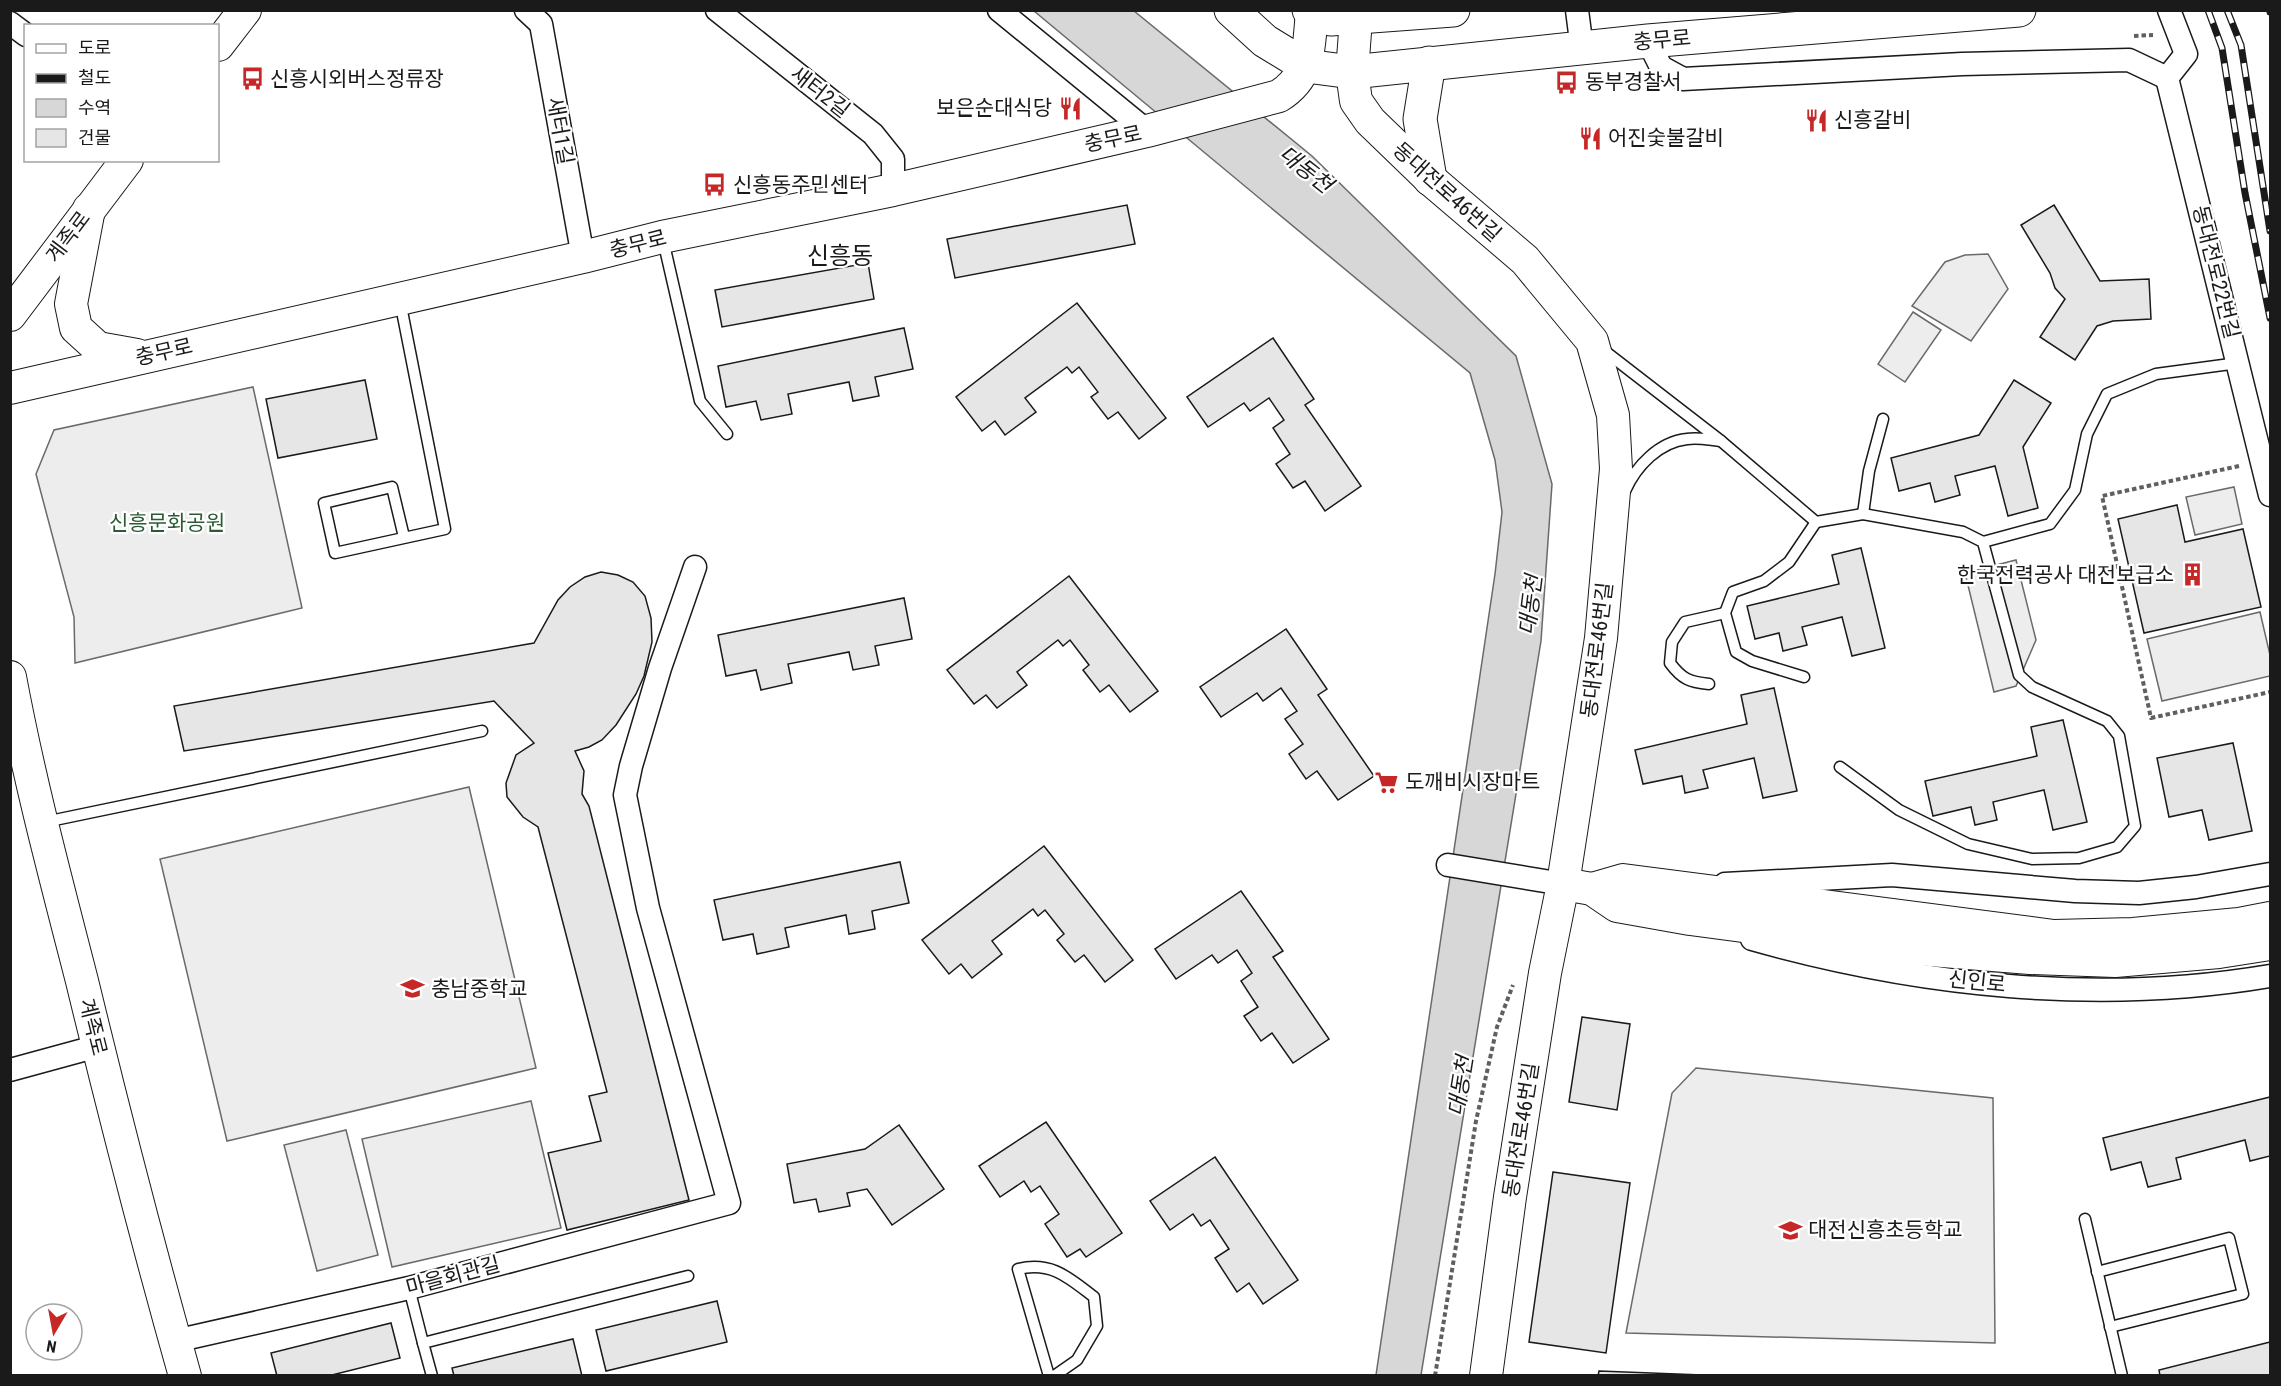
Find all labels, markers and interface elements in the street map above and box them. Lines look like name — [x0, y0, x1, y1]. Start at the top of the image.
legend — [24, 24, 219, 162]
street label: 충무로 — [1632, 26, 1692, 54]
text: 도로 — [78, 37, 111, 58]
street label: 새터2길 — [786, 62, 854, 122]
bus stop icon: 신흥시외버스정류장 — [239, 66, 265, 92]
text: 철도 — [78, 67, 111, 88]
place label: 신흥시외버스정류장 — [270, 67, 444, 91]
bus stop icon: 동부경찰서 — [1554, 69, 1580, 95]
place label: 동부경찰서 — [1585, 70, 1682, 94]
street label: 새터1길 — [542, 95, 578, 167]
restaurant icon: 보은순대식당 — [1057, 95, 1083, 121]
place label: 보은순대식당 — [936, 96, 1052, 120]
text: 수역 — [78, 97, 111, 118]
restaurant icon: 신흥갈비 — [1803, 107, 1829, 133]
place label: 신흥갈비 — [1834, 108, 1911, 132]
street label: 충무로 — [1082, 121, 1144, 157]
restaurant icon: 어진숯불갈비 — [1577, 125, 1603, 151]
place label: 어진숯불갈비 — [1608, 126, 1724, 150]
text: 건물 — [78, 127, 111, 148]
street label: 동대전로46번길 — [1388, 137, 1506, 247]
water label: 대동천 — [1274, 141, 1339, 200]
bus stop icon: 신흥동주민센터 — [702, 172, 728, 198]
place label: 신흥동주민센터 — [733, 173, 868, 197]
street label: 동대전로22번길 — [2188, 203, 2244, 341]
street label: 계족로 — [41, 207, 95, 267]
street label: 충무로 — [607, 225, 669, 263]
district label: 신흥동 — [807, 242, 873, 270]
street label: 충무로 — [133, 334, 195, 370]
park label: 신흥문화공원 — [109, 511, 225, 535]
building icon: 한국전력공사 대전보급소 — [2179, 562, 2205, 588]
place label: 한국전력공사 대전보급소 — [1957, 563, 2174, 587]
water label: 대동천 — [1514, 571, 1547, 637]
street label: 동대전로46번길 — [1577, 581, 1617, 719]
supermarket icon: 도깨비시장마트 — [1374, 769, 1400, 795]
place label: 도깨비시장마트 — [1405, 770, 1540, 794]
street label: 신인로 — [1947, 967, 2007, 997]
school or university icon: 충남중학교 — [400, 976, 426, 1002]
place label: 충남중학교 — [431, 977, 528, 1001]
street label: 계족로 — [74, 996, 112, 1058]
water label: 대동천 — [1443, 1051, 1478, 1118]
street label: 동대전로46번길 — [1498, 1061, 1544, 1199]
school or university icon: 대전신흥초등학교 — [1777, 1217, 1803, 1243]
place label: 대전신흥초등학교 — [1808, 1218, 1963, 1242]
street label: 마을회관길 — [403, 1252, 503, 1300]
north arrow — [24, 1302, 84, 1362]
text: N — [45, 1336, 58, 1356]

